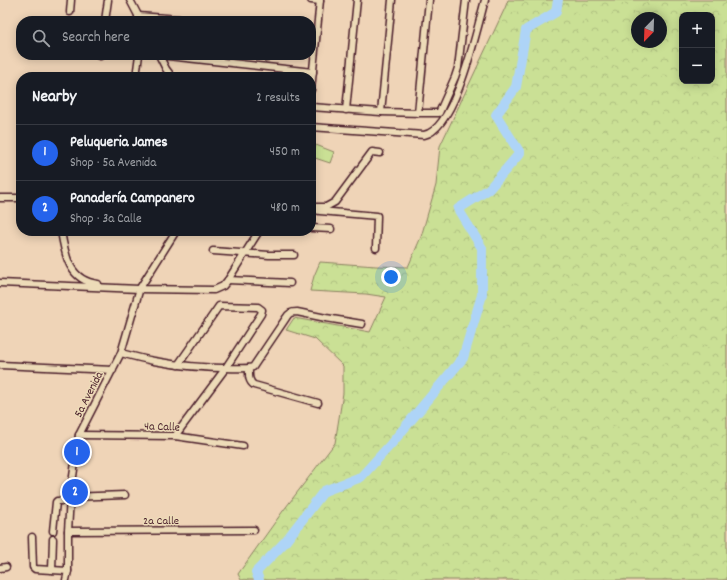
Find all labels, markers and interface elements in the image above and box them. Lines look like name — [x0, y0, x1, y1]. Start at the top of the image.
north arrow — [631, 12, 667, 48]
map controls — [679, 12, 715, 84]
button: + — [679, 12, 715, 48]
search box — [16, 16, 316, 60]
icon: search — [30, 27, 52, 49]
text: Search here — [62, 27, 130, 49]
button: − — [679, 48, 715, 84]
text: Nearby — [32, 86, 76, 110]
text: 2 results — [256, 89, 300, 108]
text: Peluqueria James — [70, 132, 168, 154]
text: 1 — [44, 143, 46, 162]
text: 450 m — [270, 143, 300, 162]
text: Shop · 5a Avenida — [70, 154, 156, 173]
text: Panadería Campanero — [70, 188, 195, 210]
text: 2 — [42, 199, 48, 218]
text: 480 m — [270, 199, 300, 218]
text: Shop · 3a Calle — [70, 210, 142, 229]
your location — [381, 267, 401, 287]
street label: 5a Avenida — [70, 368, 108, 421]
street label: 4a Calle — [144, 418, 180, 437]
pin: 1 — [64, 437, 90, 467]
pin: 2 — [62, 477, 88, 507]
street label: 2a Calle — [143, 513, 179, 530]

